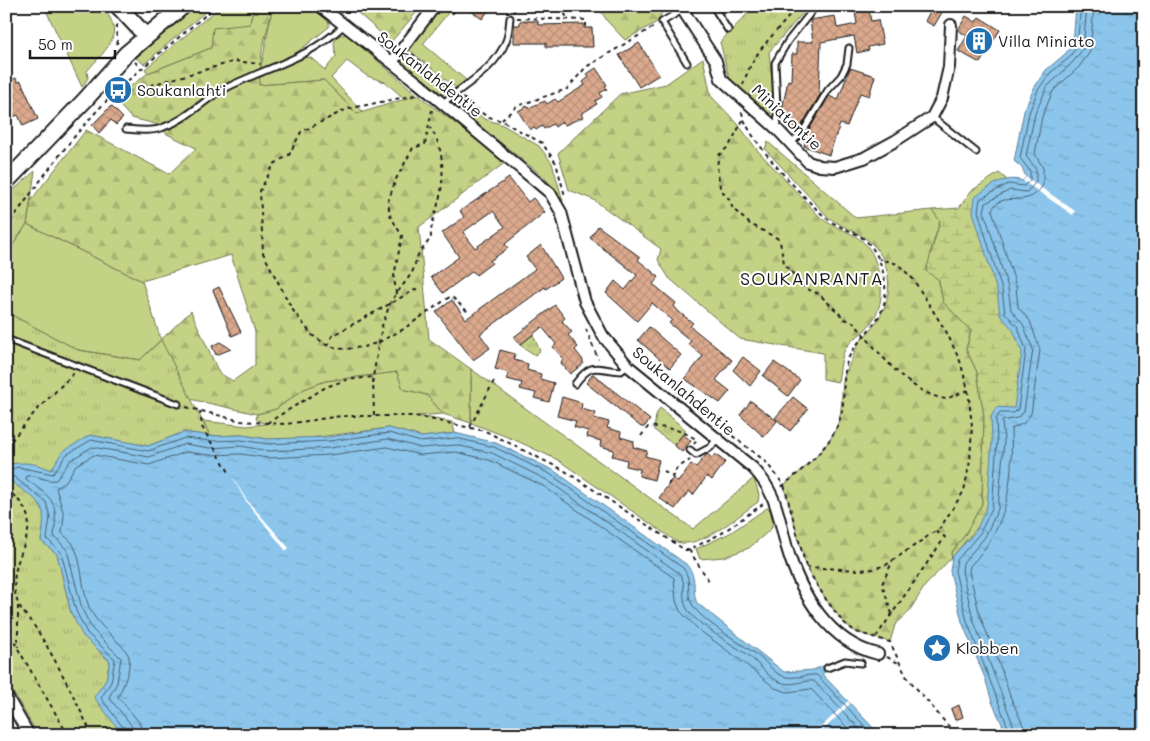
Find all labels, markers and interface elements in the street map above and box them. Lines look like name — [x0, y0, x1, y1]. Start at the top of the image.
street label: Soukanlahdentie — [373, 26, 487, 121]
building icon: Villa Miniato — [964, 26, 994, 56]
scale bar — [30, 28, 115, 60]
place label: Villa Miniato — [998, 30, 1094, 51]
text: 50 m — [38, 34, 73, 54]
bus stop icon: Soukanlahti — [103, 75, 133, 105]
place label: Soukanlahti — [137, 79, 227, 100]
street label: Miniatontie — [748, 79, 827, 155]
district label: SOUKANRANTA — [740, 266, 884, 290]
street label: Soukanlahdentie — [628, 341, 740, 440]
place icon: Klobben — [922, 633, 952, 663]
place label: Klobben — [956, 637, 1018, 658]

